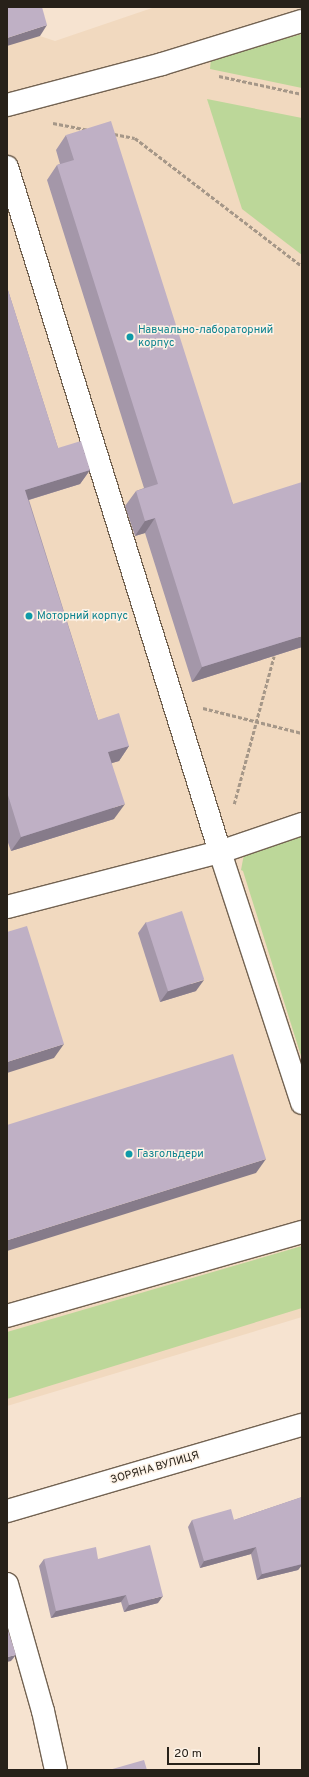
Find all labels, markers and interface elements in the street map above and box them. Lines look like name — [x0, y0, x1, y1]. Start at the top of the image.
place label: Навчально-лабораторний корпус — [138, 324, 273, 350]
marker: Навчально-лабораторний корпус — [125, 332, 135, 342]
place label: Моторний корпус — [37, 609, 128, 623]
marker: Моторний корпус — [24, 611, 34, 621]
place label: Газгольдери — [137, 1147, 204, 1161]
marker: Газгольдери — [124, 1149, 134, 1159]
street label: ЗОРЯНА ВУЛИЦЯ — [109, 1449, 201, 1487]
scale bar — [169, 1739, 262, 1765]
text: 20 m — [174, 1746, 202, 1762]

